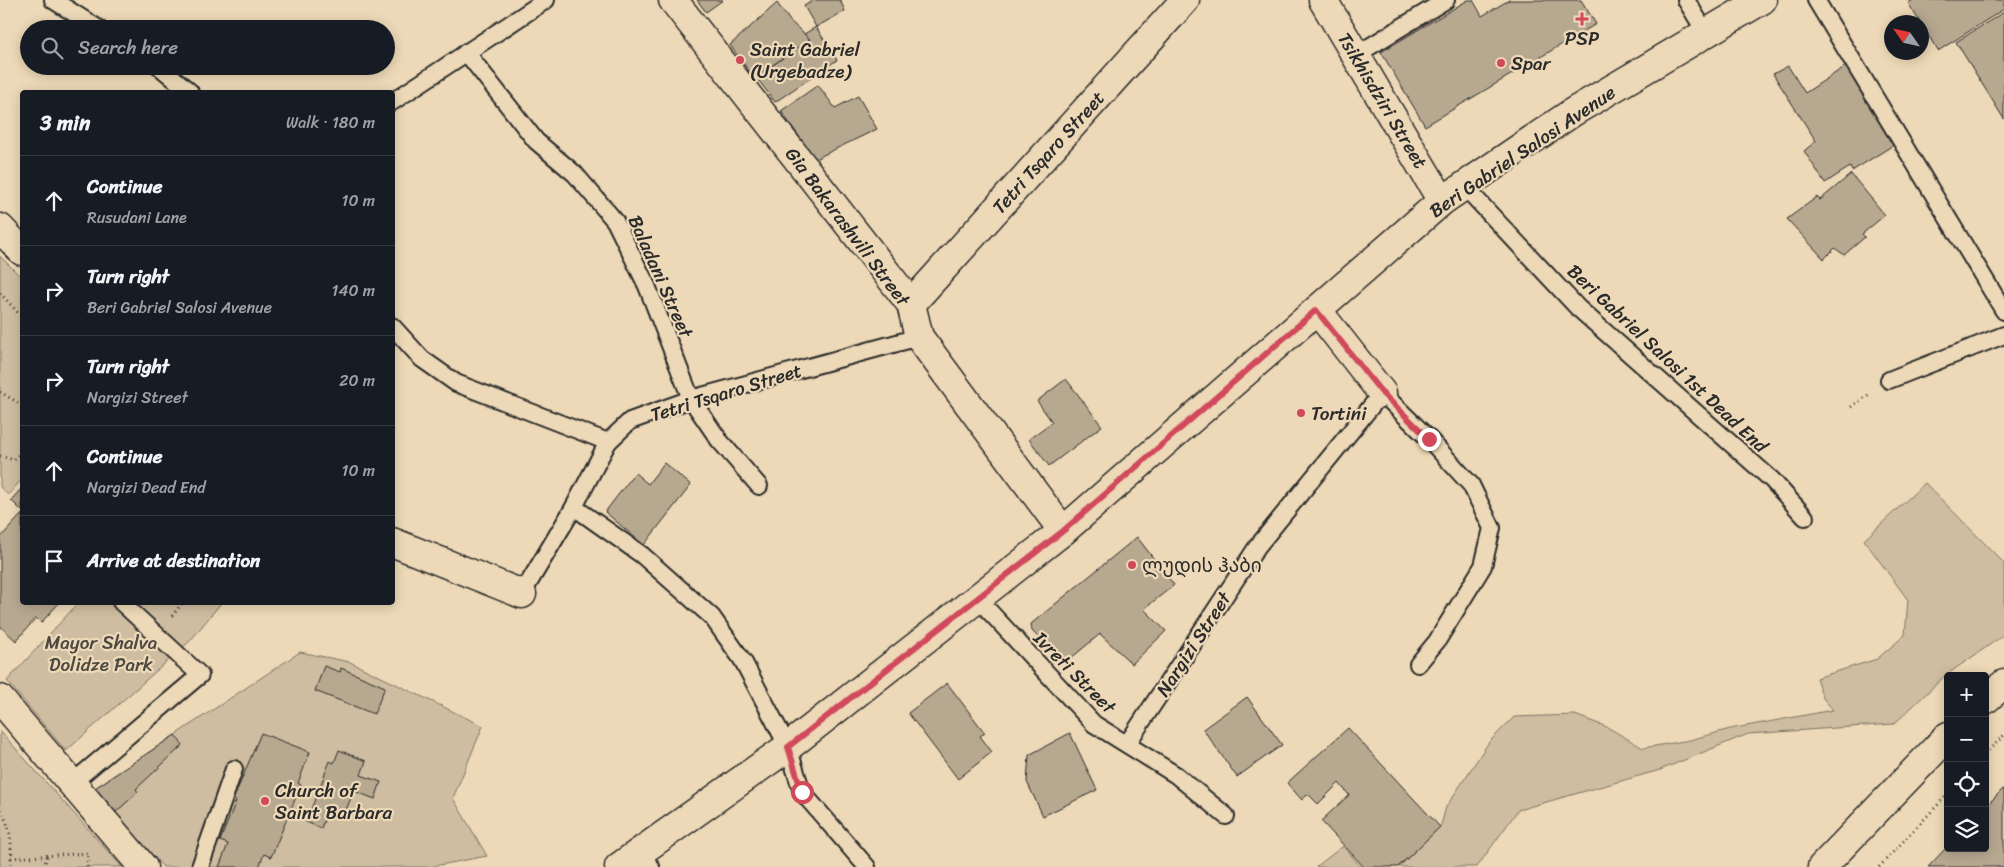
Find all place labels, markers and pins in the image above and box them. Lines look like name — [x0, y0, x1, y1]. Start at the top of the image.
marker: PSP — [1576, 13, 1588, 25]
place label: PSP — [1565, 22, 1599, 55]
place label: Saint Gabriel (Urgebadze) — [750, 33, 861, 88]
place label: Spar — [1511, 47, 1552, 80]
marker: Saint Gabriel (Urgebadze) — [734, 54, 746, 66]
marker: Spar — [1495, 57, 1507, 69]
place label: Tortini — [1311, 397, 1367, 430]
marker: Tortini — [1295, 407, 1307, 419]
place label: ლუდის ჰაბი — [1142, 549, 1262, 582]
marker: ლუდის ჰაბი — [1126, 559, 1138, 571]
place label: Church of Saint Barbara — [275, 774, 392, 829]
marker: Church of Saint Barbara — [259, 795, 271, 807]

